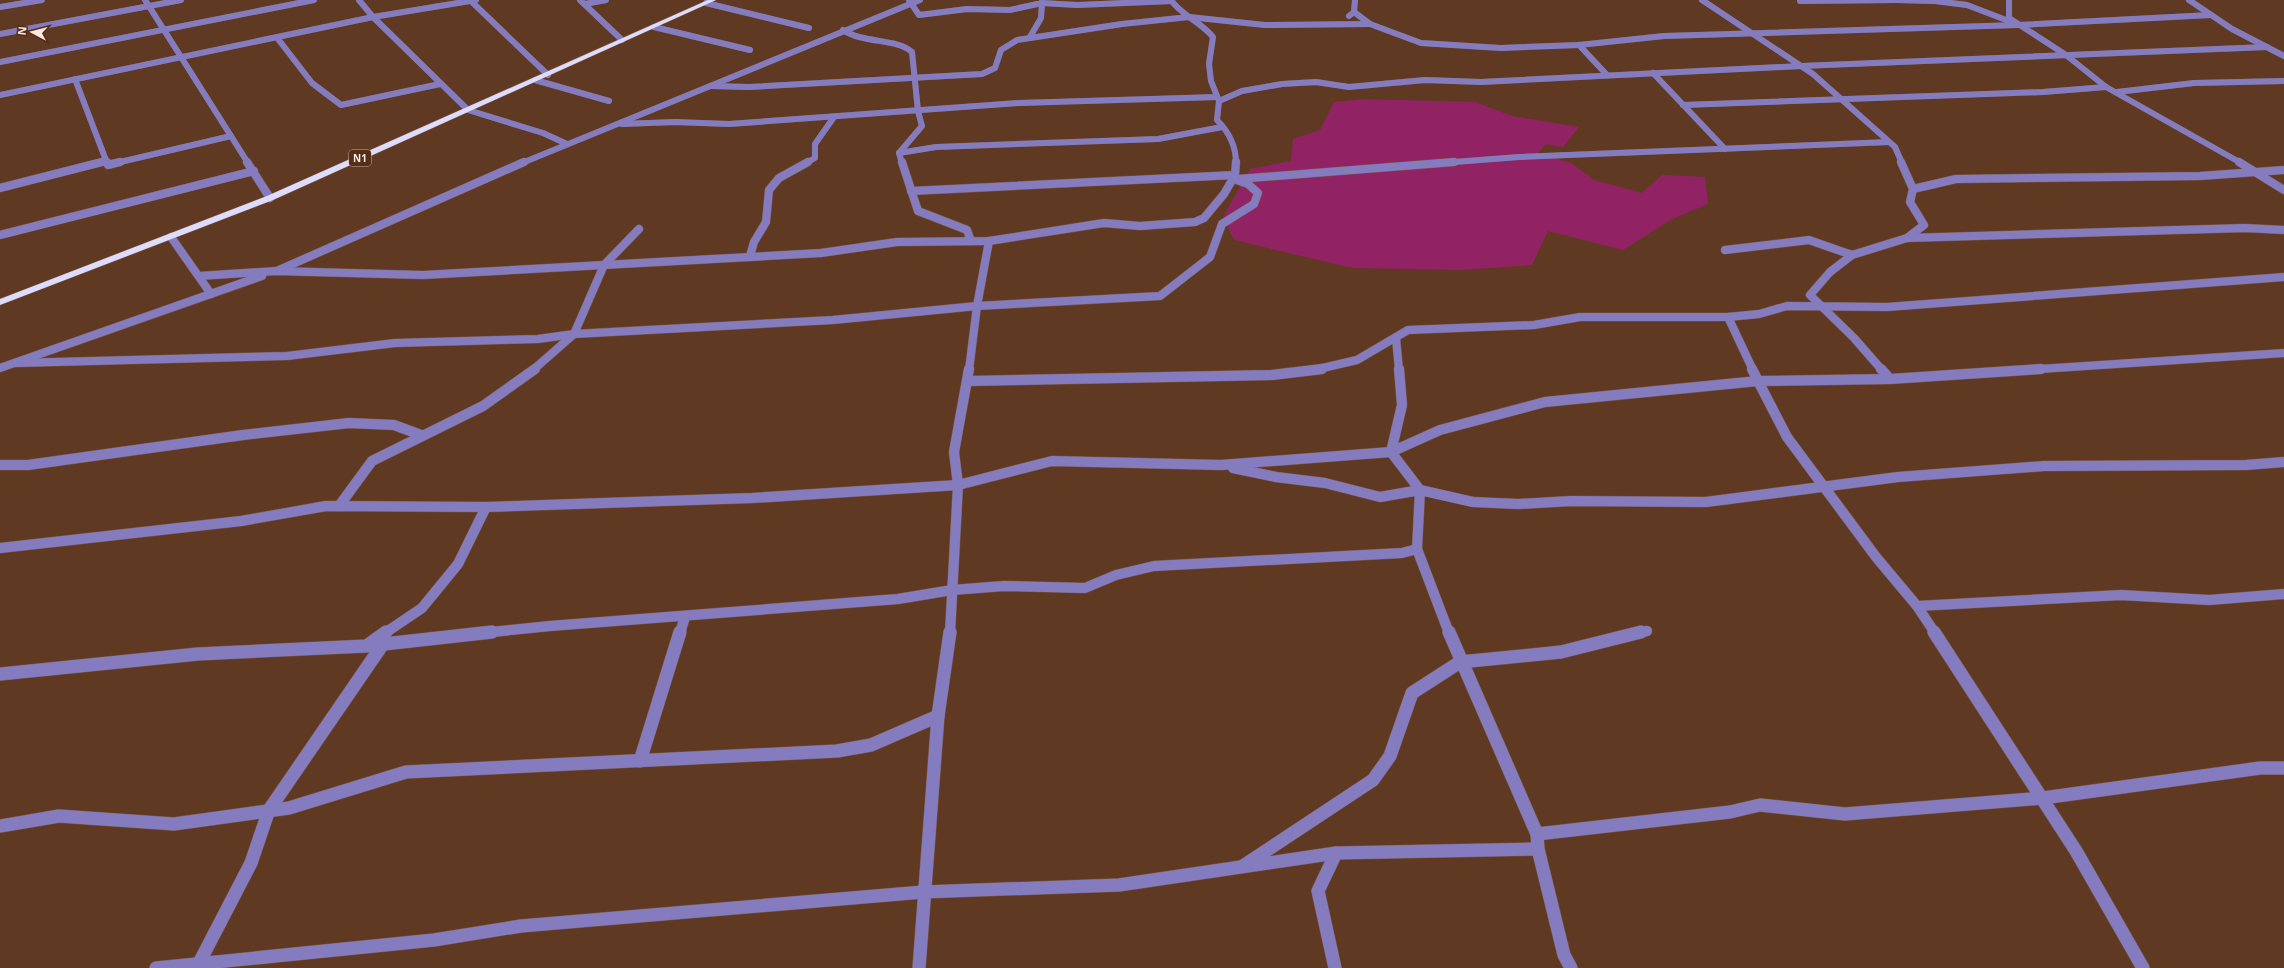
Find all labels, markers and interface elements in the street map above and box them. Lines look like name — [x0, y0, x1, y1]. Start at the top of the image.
north arrow — [12, 12, 52, 52]
text: N — [14, 25, 30, 36]
road number: N1 — [349, 150, 371, 166]

